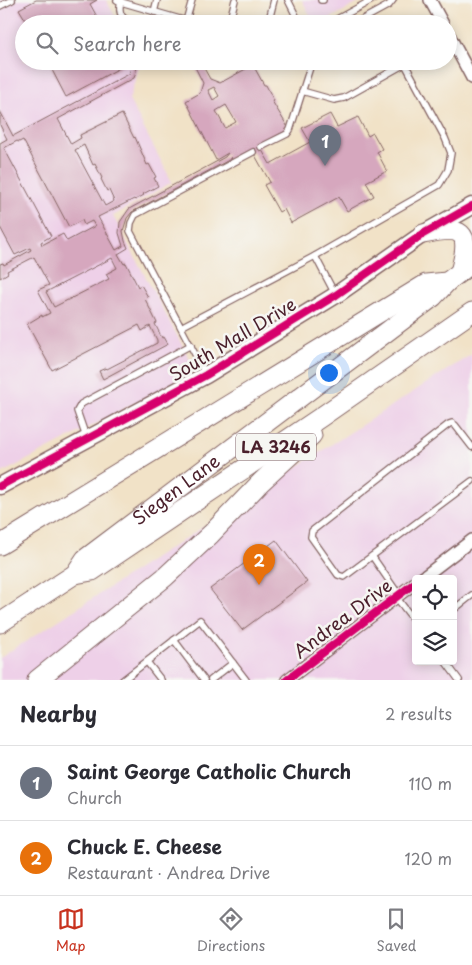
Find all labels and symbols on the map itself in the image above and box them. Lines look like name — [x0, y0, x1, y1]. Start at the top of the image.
pin: 1 — [309, 125, 341, 166]
street label: South Mall Drive — [164, 290, 301, 387]
your location — [316, 360, 342, 386]
road number: LA 3246 — [236, 434, 316, 461]
street label: Siegen Lane — [126, 447, 225, 531]
pin: 2 — [243, 544, 275, 585]
street label: Andrea Drive — [287, 572, 397, 664]

